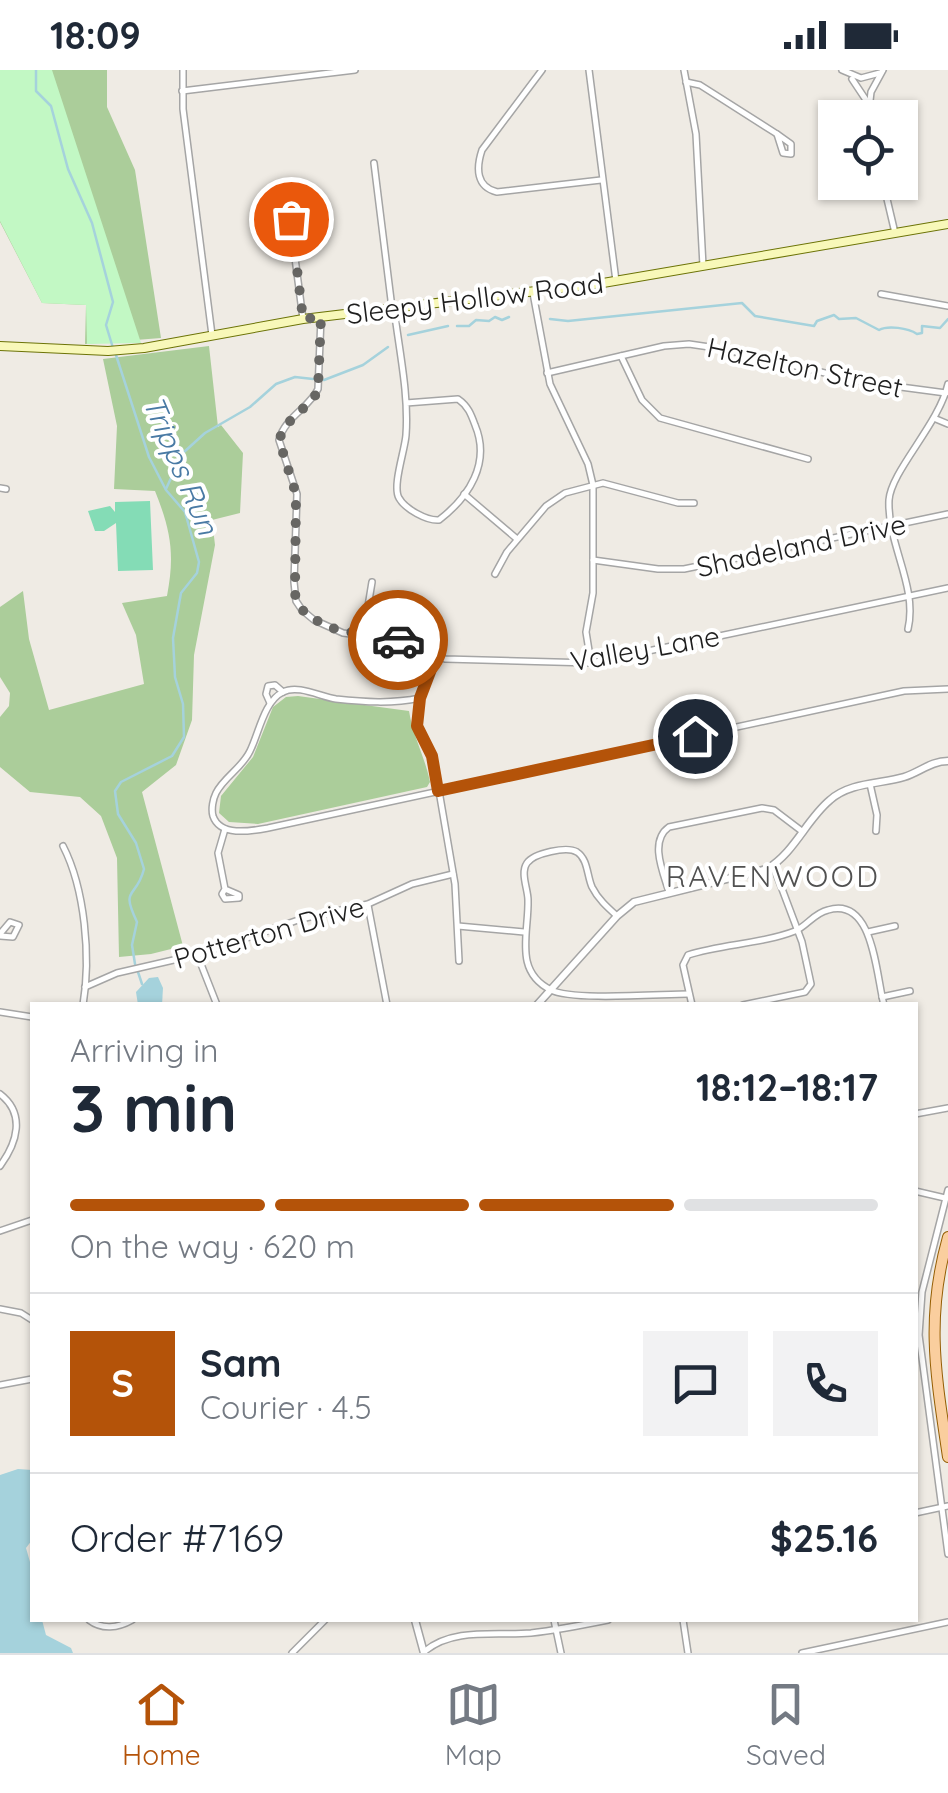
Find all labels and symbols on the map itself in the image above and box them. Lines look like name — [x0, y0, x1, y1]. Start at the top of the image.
pin — [249, 177, 334, 262]
street label: Sleepy Hollow Road — [344, 265, 606, 331]
street label: Hazelton Street — [704, 329, 906, 405]
water label: Tripps Run — [135, 390, 227, 541]
street label: Shadeland Drive — [693, 506, 909, 584]
courier — [348, 590, 448, 690]
street label: Valley Lane — [568, 618, 722, 678]
pin — [653, 694, 738, 779]
district label: RAVENWOOD — [666, 857, 880, 895]
street label: Potterton Drive — [170, 888, 368, 976]

